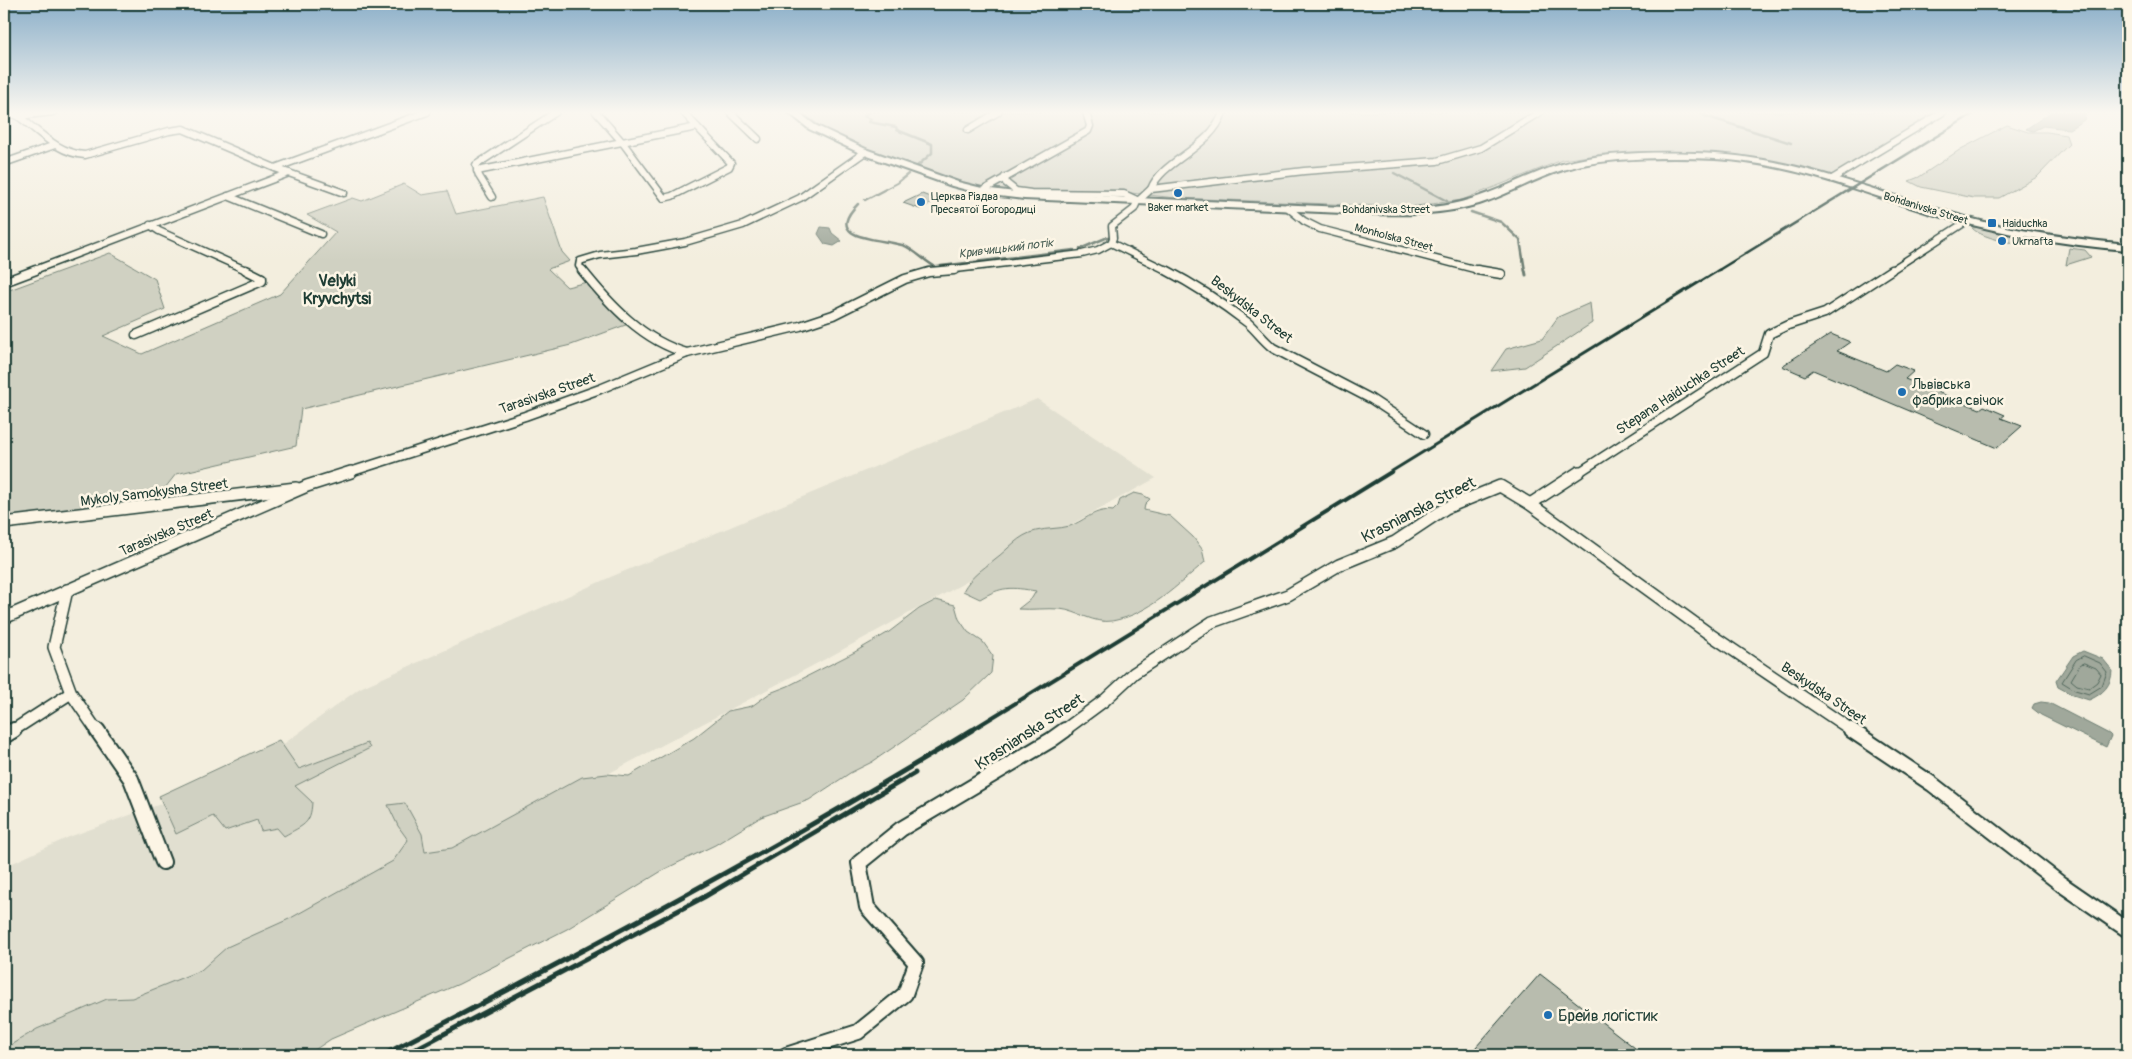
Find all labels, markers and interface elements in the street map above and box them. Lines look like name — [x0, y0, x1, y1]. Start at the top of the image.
marker: Baker market — [1172, 187, 1184, 199]
street label: Bohdanivska Street — [1882, 189, 1970, 228]
place label: Церква Різдва Пресвятої Богородиці — [931, 190, 1036, 216]
marker: Церква Різдва Пресвятої Богородиці — [915, 196, 927, 208]
place label: Baker market — [1148, 201, 1209, 214]
street label: Bohdanivska Street — [1342, 203, 1430, 216]
marker: Haiduchka — [1986, 217, 1998, 229]
place label: Haiduchka — [2002, 217, 2047, 230]
street label: Monholska Street — [1353, 221, 1435, 254]
water label: Кривчицький потік — [958, 235, 1056, 262]
marker: Ukrnafta — [1996, 235, 2008, 247]
place label: Ukrnafta — [2012, 235, 2053, 248]
district label: Velyki Kryvchytsi — [303, 271, 371, 309]
street label: Beskydska Street — [1207, 272, 1296, 347]
street label: Stepana Haiduchka Street — [1613, 342, 1748, 438]
street label: Tarasivska Street — [497, 369, 598, 418]
place label: Львівська фабрика свічок — [1911, 376, 2004, 409]
marker: Львівська фабрика свічок — [1896, 386, 1908, 398]
street label: Krasnianska Street — [1358, 472, 1479, 547]
street label: Mykoly Samokysha Street — [79, 475, 229, 510]
street label: Tarasivska Street — [117, 505, 216, 560]
street label: Beskydska Street — [1778, 659, 1870, 728]
street label: Krasnianska Street — [971, 689, 1088, 774]
place label: Брейв логістик — [1558, 1006, 1659, 1026]
marker: Брейв логістик — [1542, 1009, 1554, 1021]

